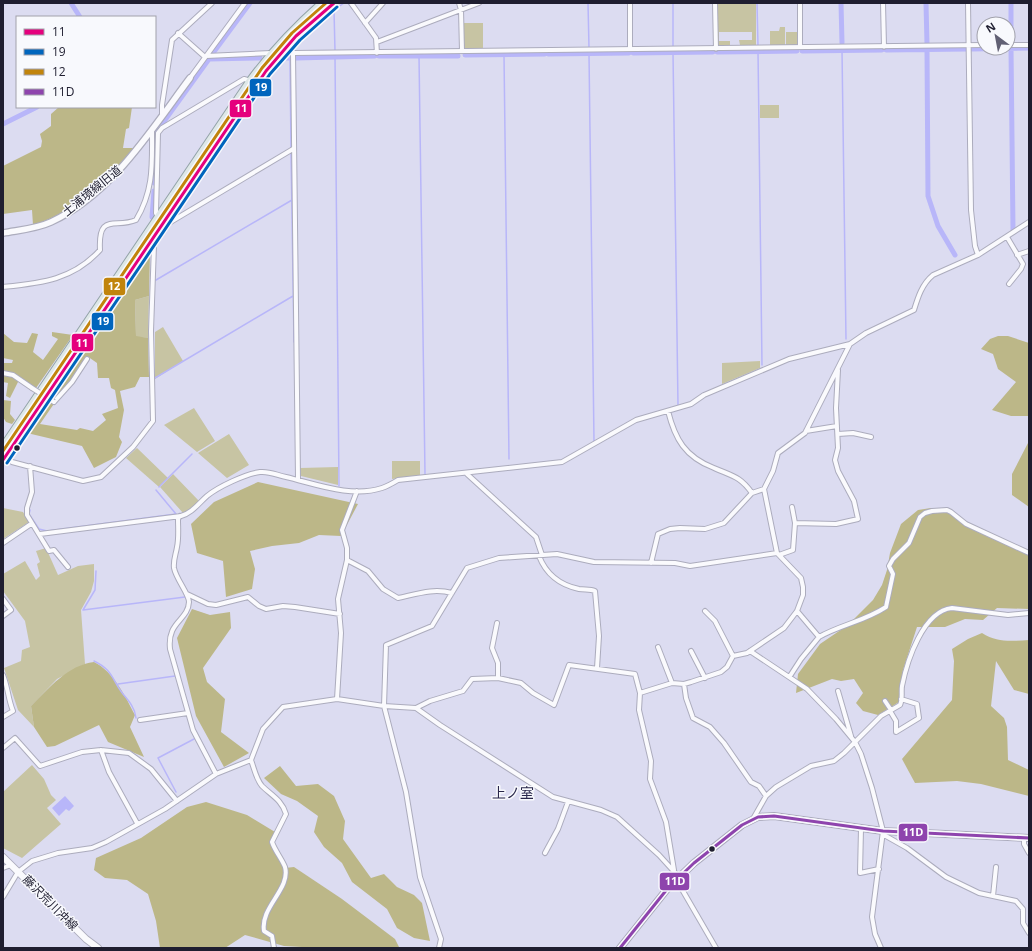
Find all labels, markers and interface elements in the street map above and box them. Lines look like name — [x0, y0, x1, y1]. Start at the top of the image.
legend — [16, 16, 156, 108]
north arrow — [976, 16, 1016, 56]
text: N — [983, 18, 998, 36]
text: 11 — [52, 23, 66, 40]
text: 19 — [52, 43, 66, 60]
text: 12 — [52, 63, 66, 80]
line badge: 19 — [249, 78, 272, 97]
text: 19 — [255, 79, 267, 94]
text: 11D — [52, 83, 74, 100]
line badge: 11 — [229, 99, 252, 118]
text: 11 — [235, 100, 247, 115]
street label: 土浦境線旧道 — [58, 161, 125, 220]
line badge: 12 — [103, 277, 126, 296]
text: 12 — [108, 278, 120, 293]
line badge: 19 — [91, 312, 114, 331]
text: 19 — [97, 313, 109, 328]
line badge: 11 — [71, 333, 94, 352]
text: 11 — [76, 335, 88, 350]
unlabelled marker — [12, 443, 22, 453]
district label: 上ノ室 — [492, 783, 534, 802]
line badge: 11D — [898, 823, 928, 842]
text: 11D — [903, 824, 923, 839]
unlabelled marker — [707, 844, 717, 854]
street label: 藤沢荒川沖線 — [19, 871, 82, 934]
line badge: 11D — [659, 872, 690, 891]
text: 11D — [665, 873, 685, 888]

